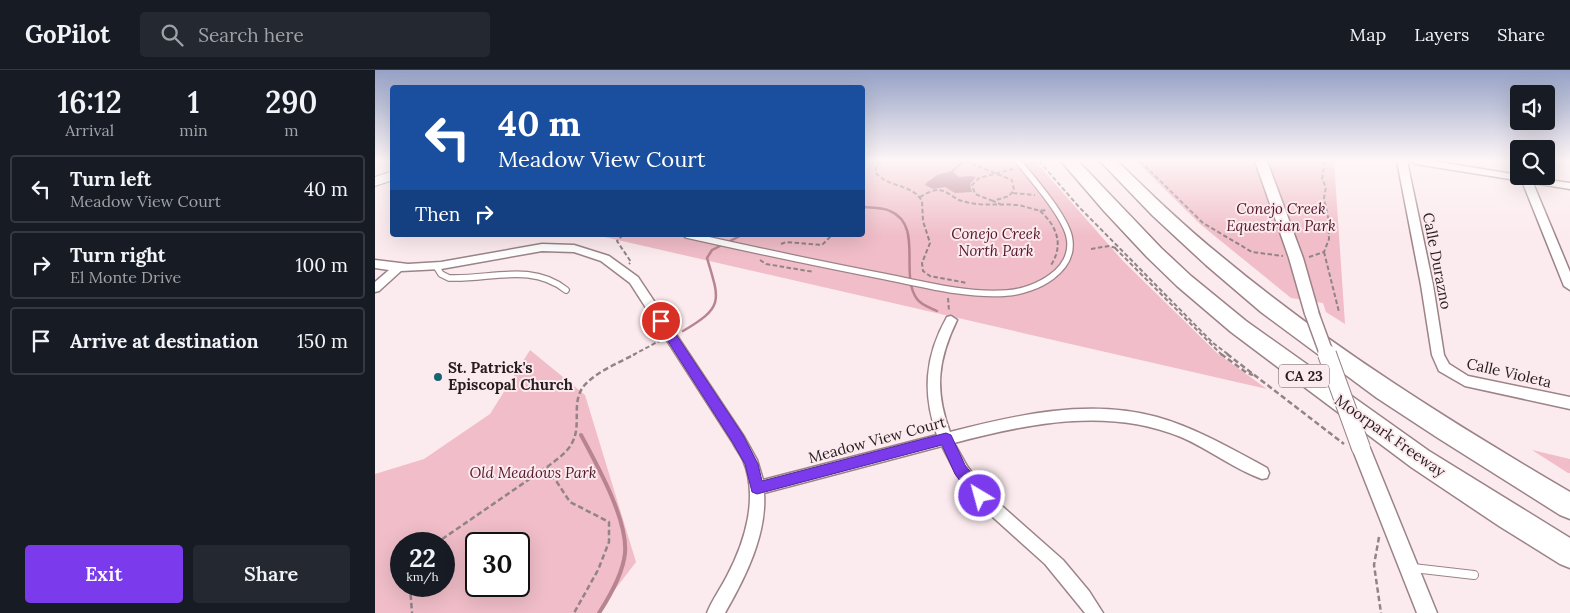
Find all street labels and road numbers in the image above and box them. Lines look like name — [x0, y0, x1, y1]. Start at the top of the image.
street label: Calle Durazno — [1419, 211, 1456, 311]
street label: Calle Violeta — [1465, 354, 1554, 392]
road number: CA 23 — [1279, 364, 1329, 388]
street label: Moorpark Freeway — [1331, 390, 1449, 481]
street label: Meadow View Court — [806, 412, 948, 467]

